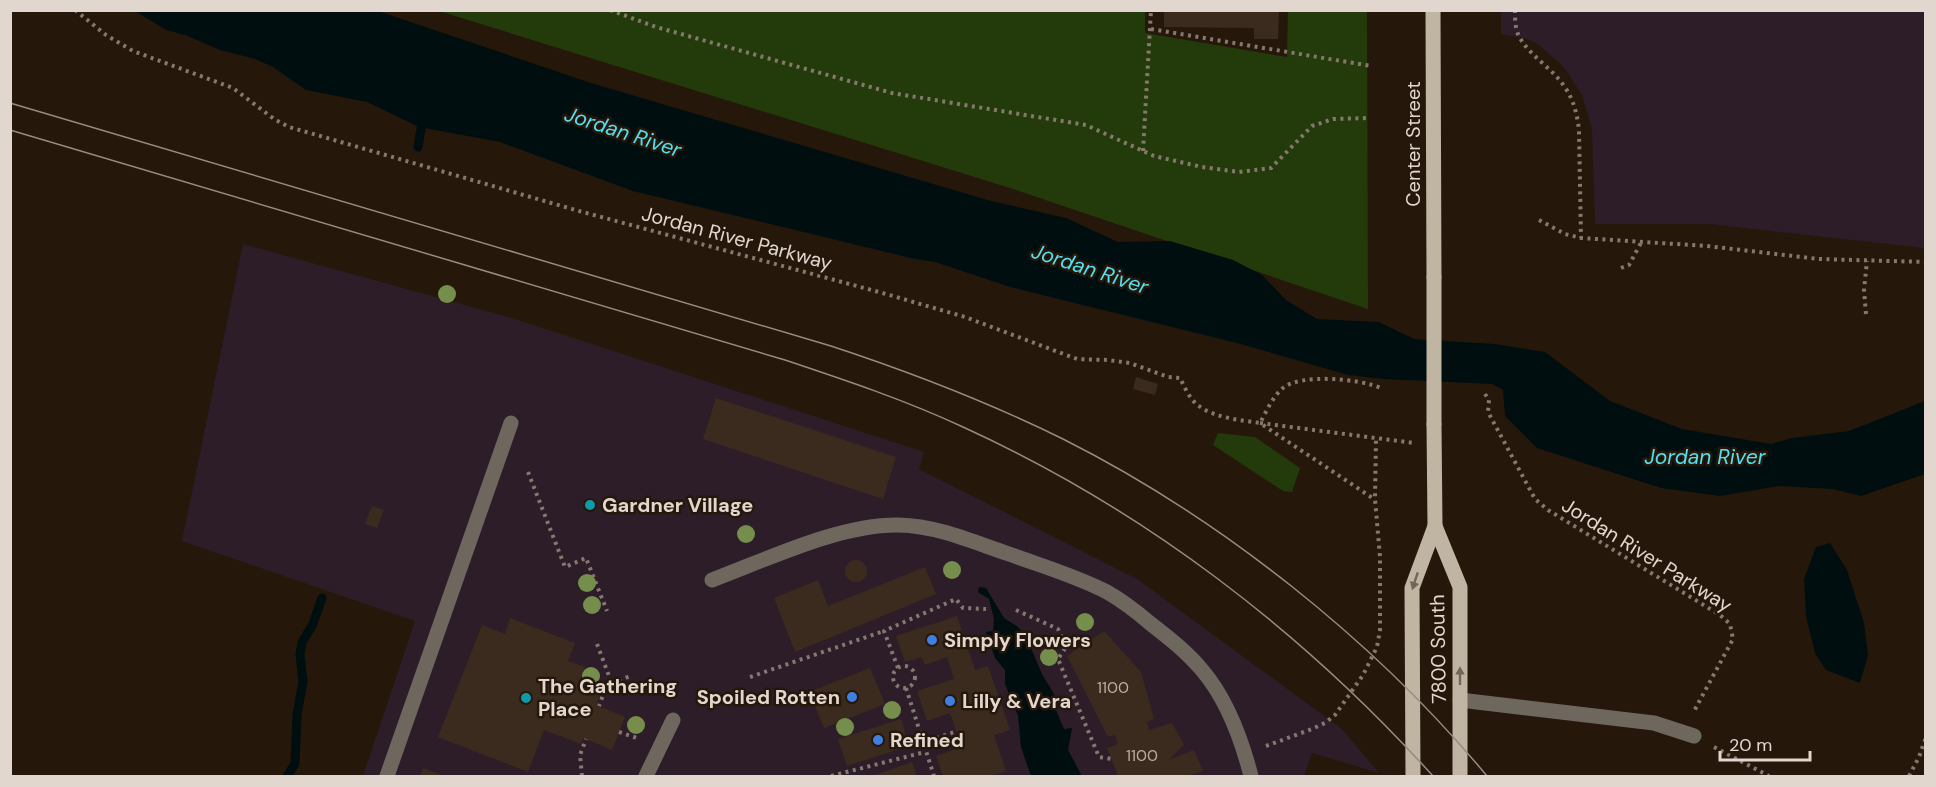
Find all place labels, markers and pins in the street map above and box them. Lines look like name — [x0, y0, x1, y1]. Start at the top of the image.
place label: Gardner Village — [602, 492, 753, 518]
marker: Gardner Village — [583, 498, 597, 512]
place label: Simply Flowers — [944, 627, 1091, 653]
marker: Simply Flowers — [925, 633, 939, 647]
place label: The Gathering Place — [538, 673, 677, 722]
place label: Spoiled Rotten — [697, 684, 840, 710]
place label: Lilly & Vera — [962, 688, 1071, 714]
marker: Spoiled Rotten — [845, 690, 859, 704]
marker: The Gathering Place — [519, 691, 533, 705]
marker: Lilly & Vera — [943, 694, 957, 708]
place label: Refined — [890, 727, 964, 753]
marker: Refined — [871, 733, 885, 747]

